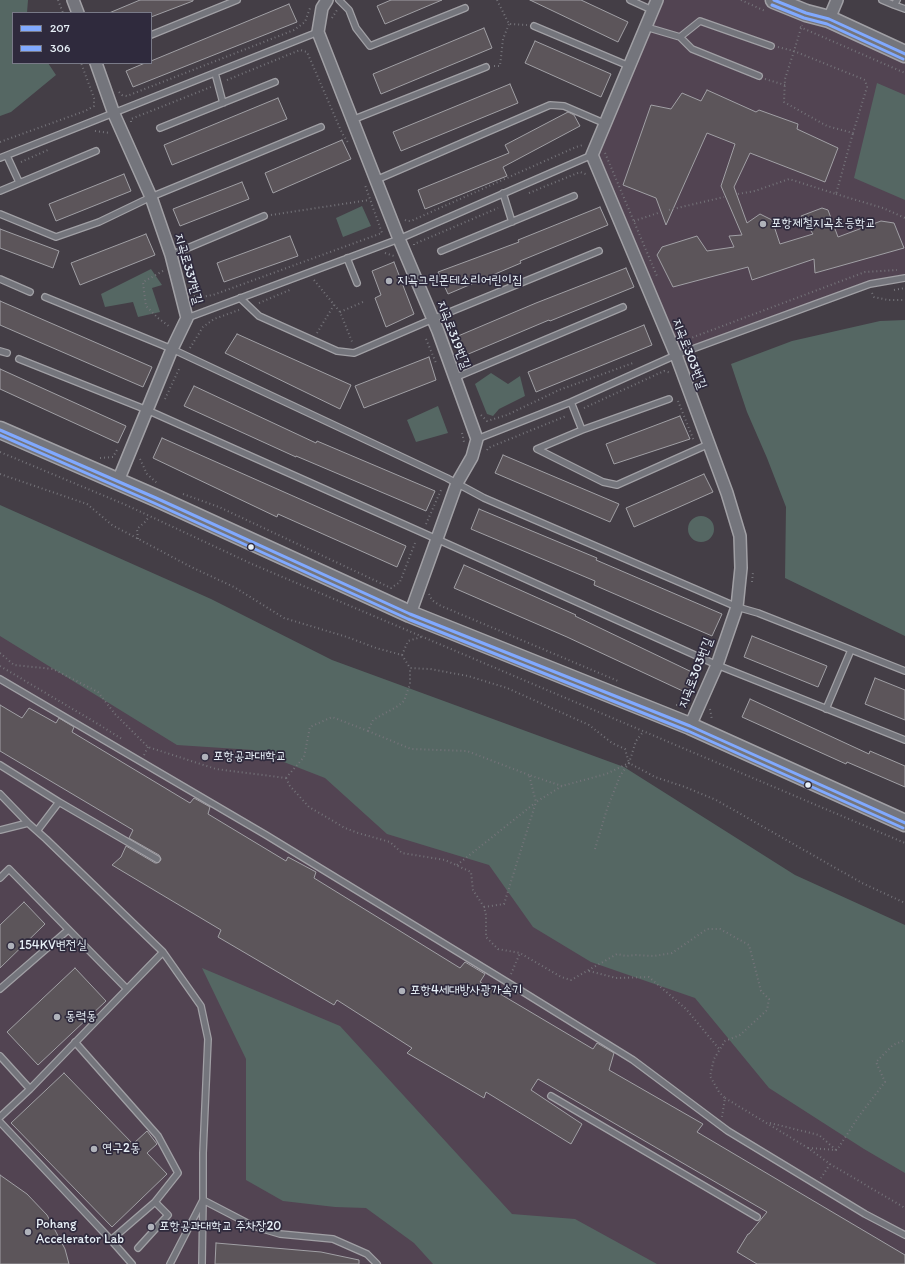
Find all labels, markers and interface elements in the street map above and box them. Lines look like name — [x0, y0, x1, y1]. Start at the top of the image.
legend — [12, 12, 152, 64]
text: 207 — [50, 21, 70, 35]
text: 306 — [50, 41, 70, 55]
place label: 포항제철지곡초등학교 — [771, 216, 876, 232]
marker: 포항제철지곡초등학교 — [758, 219, 768, 229]
street label: 지곡로337번길 — [170, 232, 206, 306]
place label: 지곡그린몬테소리어린이집 — [397, 273, 523, 289]
marker: 지곡그린몬테소리어린이집 — [384, 276, 394, 286]
street label: 지곡로319번길 — [433, 298, 473, 372]
street label: 지곡로303번길 — [668, 316, 710, 392]
unlabelled marker — [246, 542, 256, 552]
street label: 지곡로303번길 — [675, 635, 717, 711]
place label: 포항공과대학교 — [213, 749, 286, 765]
marker: 포항공과대학교 — [200, 752, 210, 762]
unlabelled marker — [803, 780, 813, 790]
place label: 154KV변전실 — [19, 938, 87, 954]
marker: 154KV변전실 — [6, 941, 16, 951]
place label: 포항4세대방사광가속기 — [410, 983, 522, 999]
marker: 포항4세대방사광가속기 — [397, 986, 407, 996]
place label: 동력동 — [65, 1009, 96, 1025]
marker: 동력동 — [52, 1012, 62, 1022]
place label: 연구2동 — [102, 1141, 140, 1157]
marker: 연구2동 — [89, 1144, 99, 1154]
place label: Pohang Accelerator Lab — [36, 1217, 124, 1248]
place label: 포항공과대학교 주차장20 — [159, 1219, 281, 1235]
marker: 포항공과대학교 주차장20 — [146, 1222, 156, 1232]
marker: Pohang Accelerator Lab — [23, 1227, 33, 1237]

